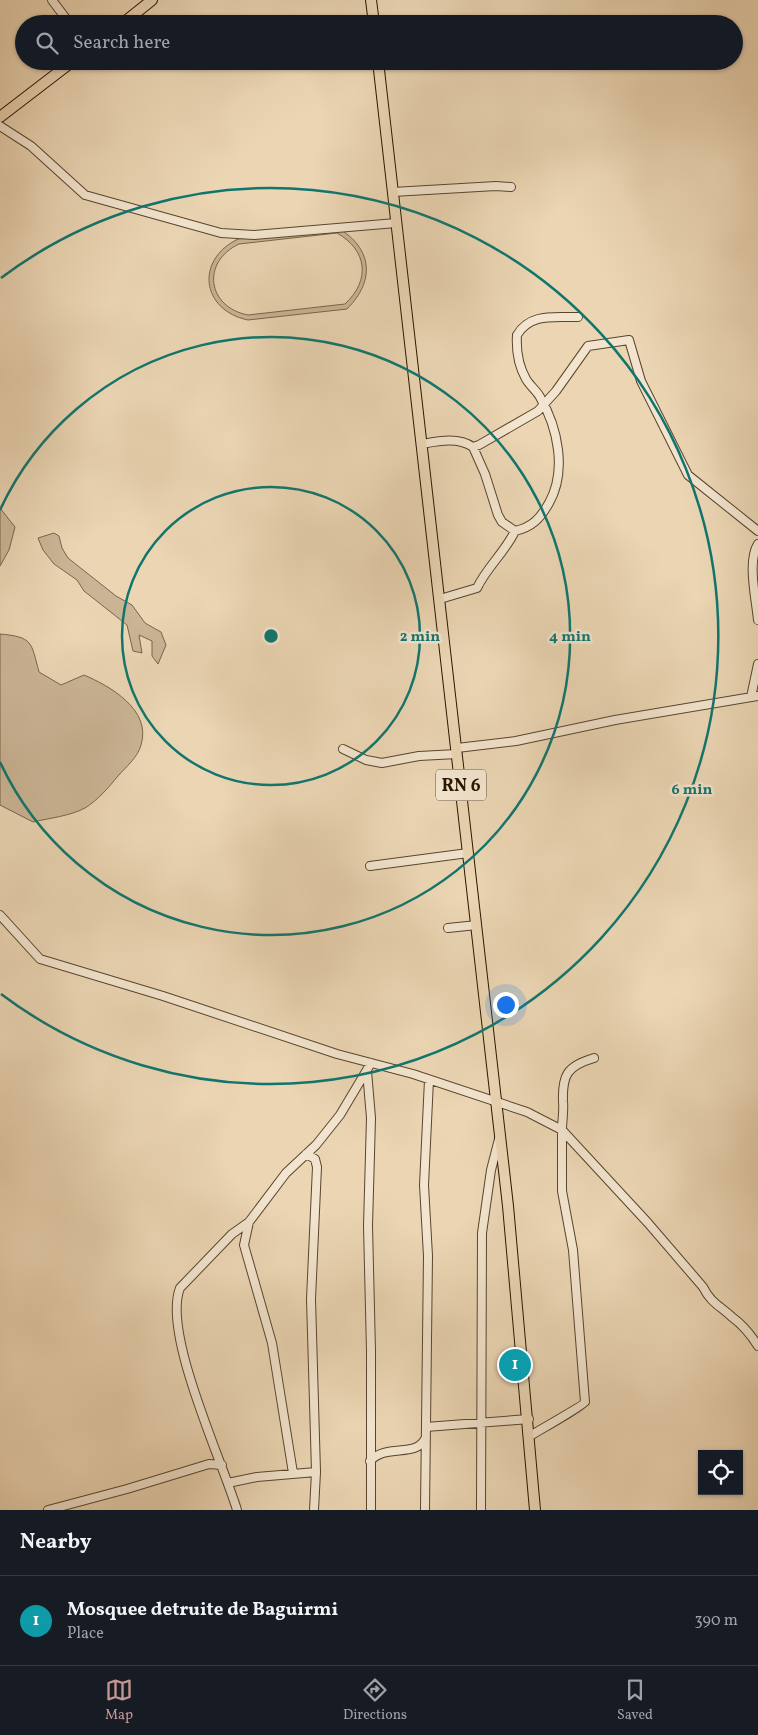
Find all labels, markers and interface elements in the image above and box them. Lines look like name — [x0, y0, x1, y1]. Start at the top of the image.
search box — [15, 15, 743, 70]
icon: search — [33, 29, 61, 57]
text: Search here — [73, 30, 170, 56]
centre of rings — [262, 627, 280, 645]
text: 2 min — [400, 627, 440, 648]
text: 4 min — [549, 627, 591, 648]
road number: RN 6 — [436, 770, 486, 800]
text: 6 min — [672, 780, 713, 801]
your location — [493, 992, 519, 1018]
pin: 1 — [499, 1346, 531, 1384]
map controls — [698, 1450, 743, 1495]
button: locate — [698, 1450, 743, 1495]
text: Nearby — [20, 1528, 91, 1557]
text: Mosquee detruite de Baguirmi — [67, 1597, 338, 1623]
text: 1 — [33, 1610, 39, 1632]
text: 390 m — [695, 1610, 738, 1632]
text: Place — [67, 1623, 104, 1645]
tab: Map — [105, 1676, 133, 1725]
tab: Directions — [343, 1676, 407, 1725]
tab: Saved — [617, 1676, 653, 1725]

